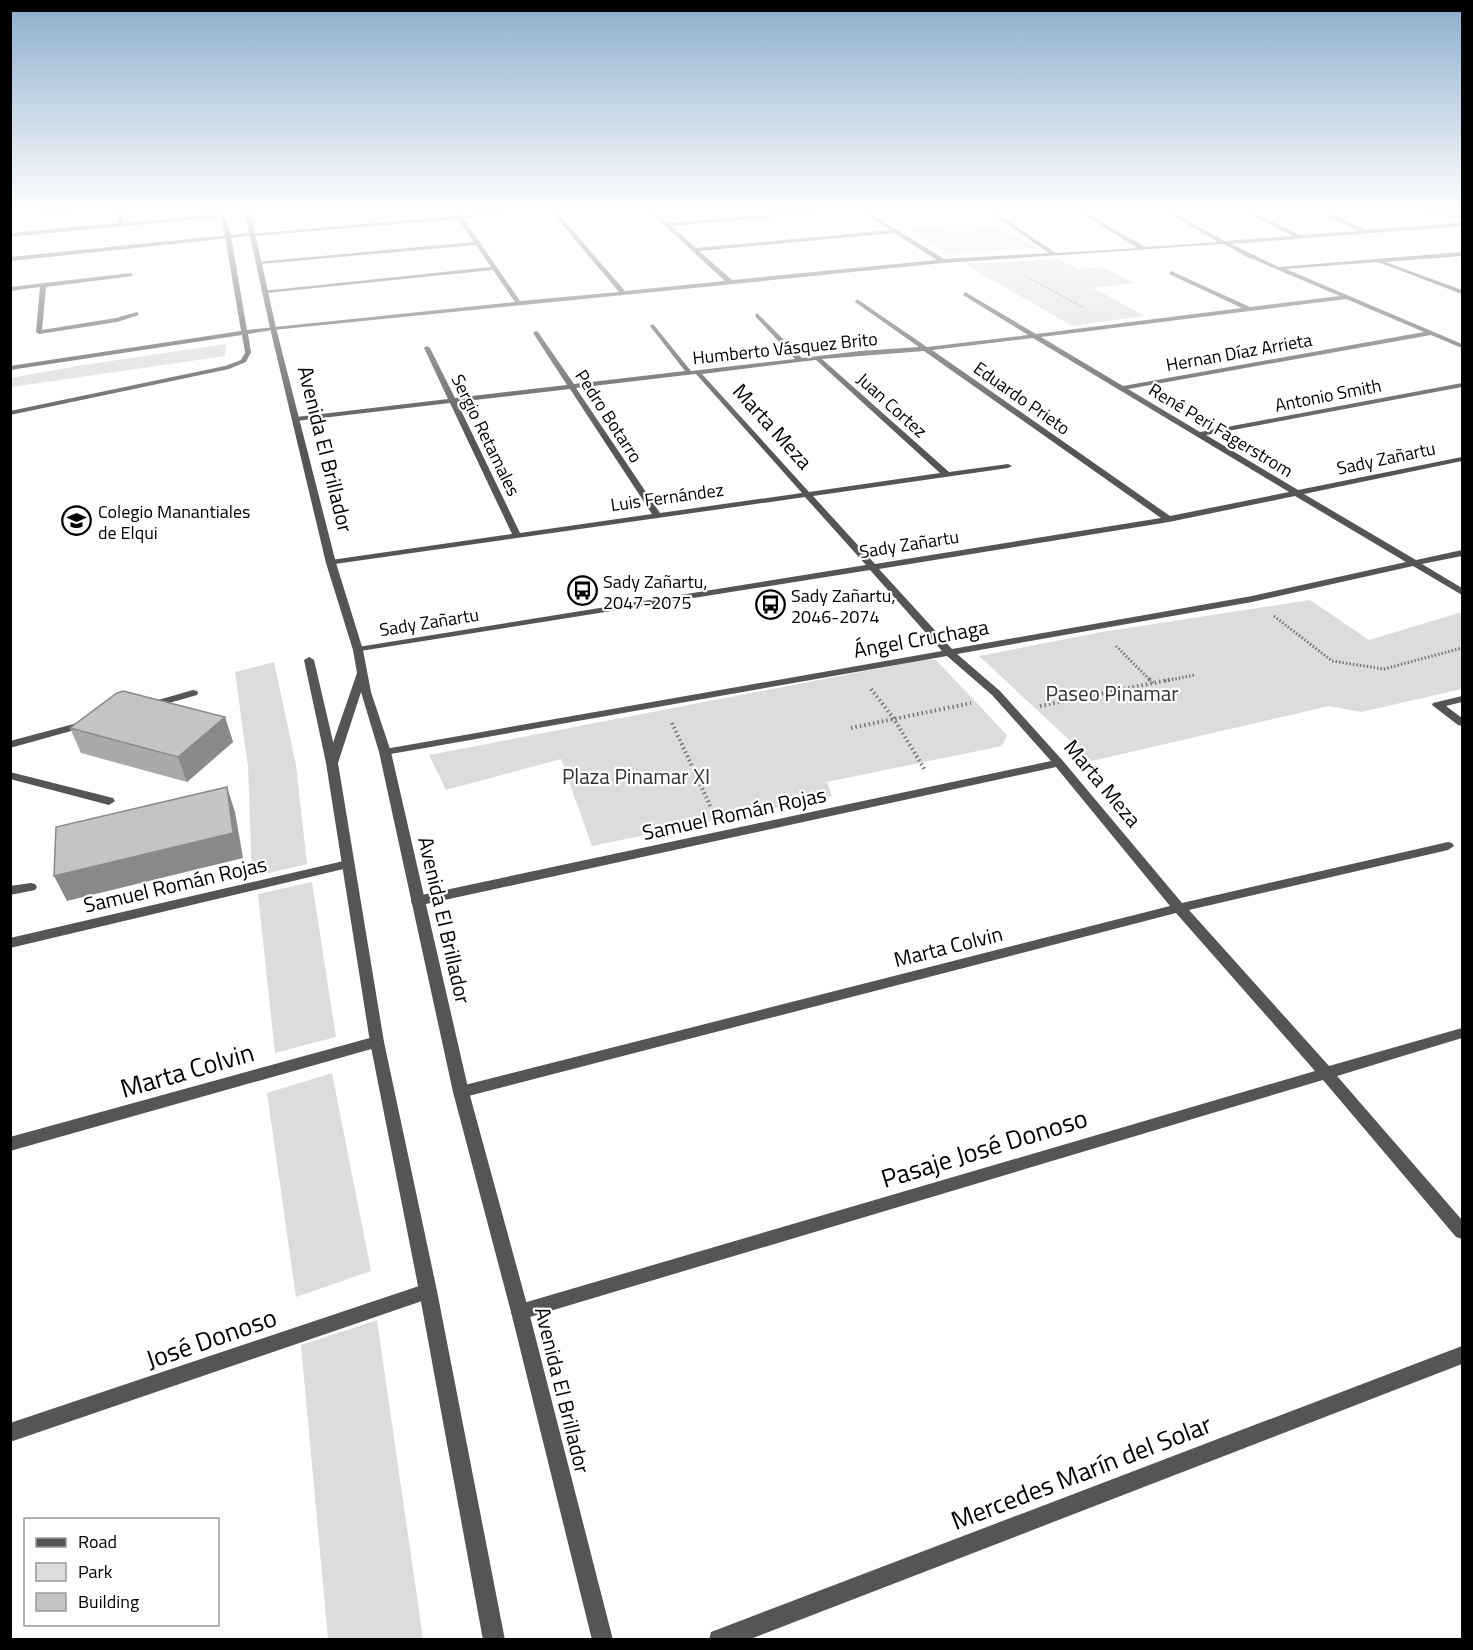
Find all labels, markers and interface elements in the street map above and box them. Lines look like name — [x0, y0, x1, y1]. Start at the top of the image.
street label: Humberto Vásquez Brito — [691, 325, 879, 371]
street label: Hernan Díaz Arrieta — [1164, 326, 1314, 378]
street label: Eduardo Prieto — [968, 355, 1076, 441]
street label: Avenida El Brillador — [290, 362, 362, 536]
street label: Pedro Botarro — [569, 364, 649, 468]
street label: Juan Cortez — [851, 366, 933, 444]
street label: Sergio Retamales — [445, 369, 527, 501]
street label: Antonio Smith — [1272, 371, 1384, 419]
street label: Marta Meza — [726, 376, 821, 477]
street label: René Peri Fagerstrom — [1144, 376, 1298, 484]
street label: Sady Zañartu — [1334, 434, 1438, 482]
street label: Luis Fernández — [609, 476, 725, 518]
place label: Colegio Manantiales de Elqui — [98, 498, 250, 546]
school or university icon: Colegio Manantiales de Elqui — [61, 505, 93, 537]
street label: Sady Zañartu — [857, 523, 961, 565]
place label: Sady Zañartu, 2047-2075 — [603, 568, 707, 616]
bus stop icon: Sady Zañartu, 2047-2075 — [566, 575, 598, 607]
place label: Sady Zañartu, 2046-2074 — [791, 582, 895, 630]
bus stop icon: Sady Zañartu, 2046-2074 — [754, 589, 786, 621]
street label: Sady Zañartu — [377, 601, 481, 643]
street label: Ángel Cruchaga — [851, 610, 992, 666]
park label: Paseo Pinamar — [1045, 677, 1179, 709]
street label: Marta Meza — [1057, 732, 1150, 834]
park label: Plaza Pinamar XI — [562, 760, 710, 792]
street label: Samuel Román Rojas — [639, 778, 829, 848]
street label: Avenida El Brillador — [410, 833, 480, 1007]
street label: Samuel Román Rojas — [80, 847, 270, 921]
street label: Marta Colvin — [890, 917, 1006, 975]
street label: Marta Colvin — [116, 1032, 258, 1108]
street label: Pasaje José Donoso — [876, 1098, 1092, 1198]
street label: José Donoso — [140, 1297, 282, 1379]
street label: Avenida El Brillador — [527, 1303, 599, 1477]
street label: Mercedes Marín del Solar — [945, 1404, 1217, 1540]
legend — [24, 1518, 219, 1626]
text: Road — [78, 1528, 117, 1555]
text: Park — [78, 1558, 113, 1585]
text: Building — [78, 1588, 139, 1615]

